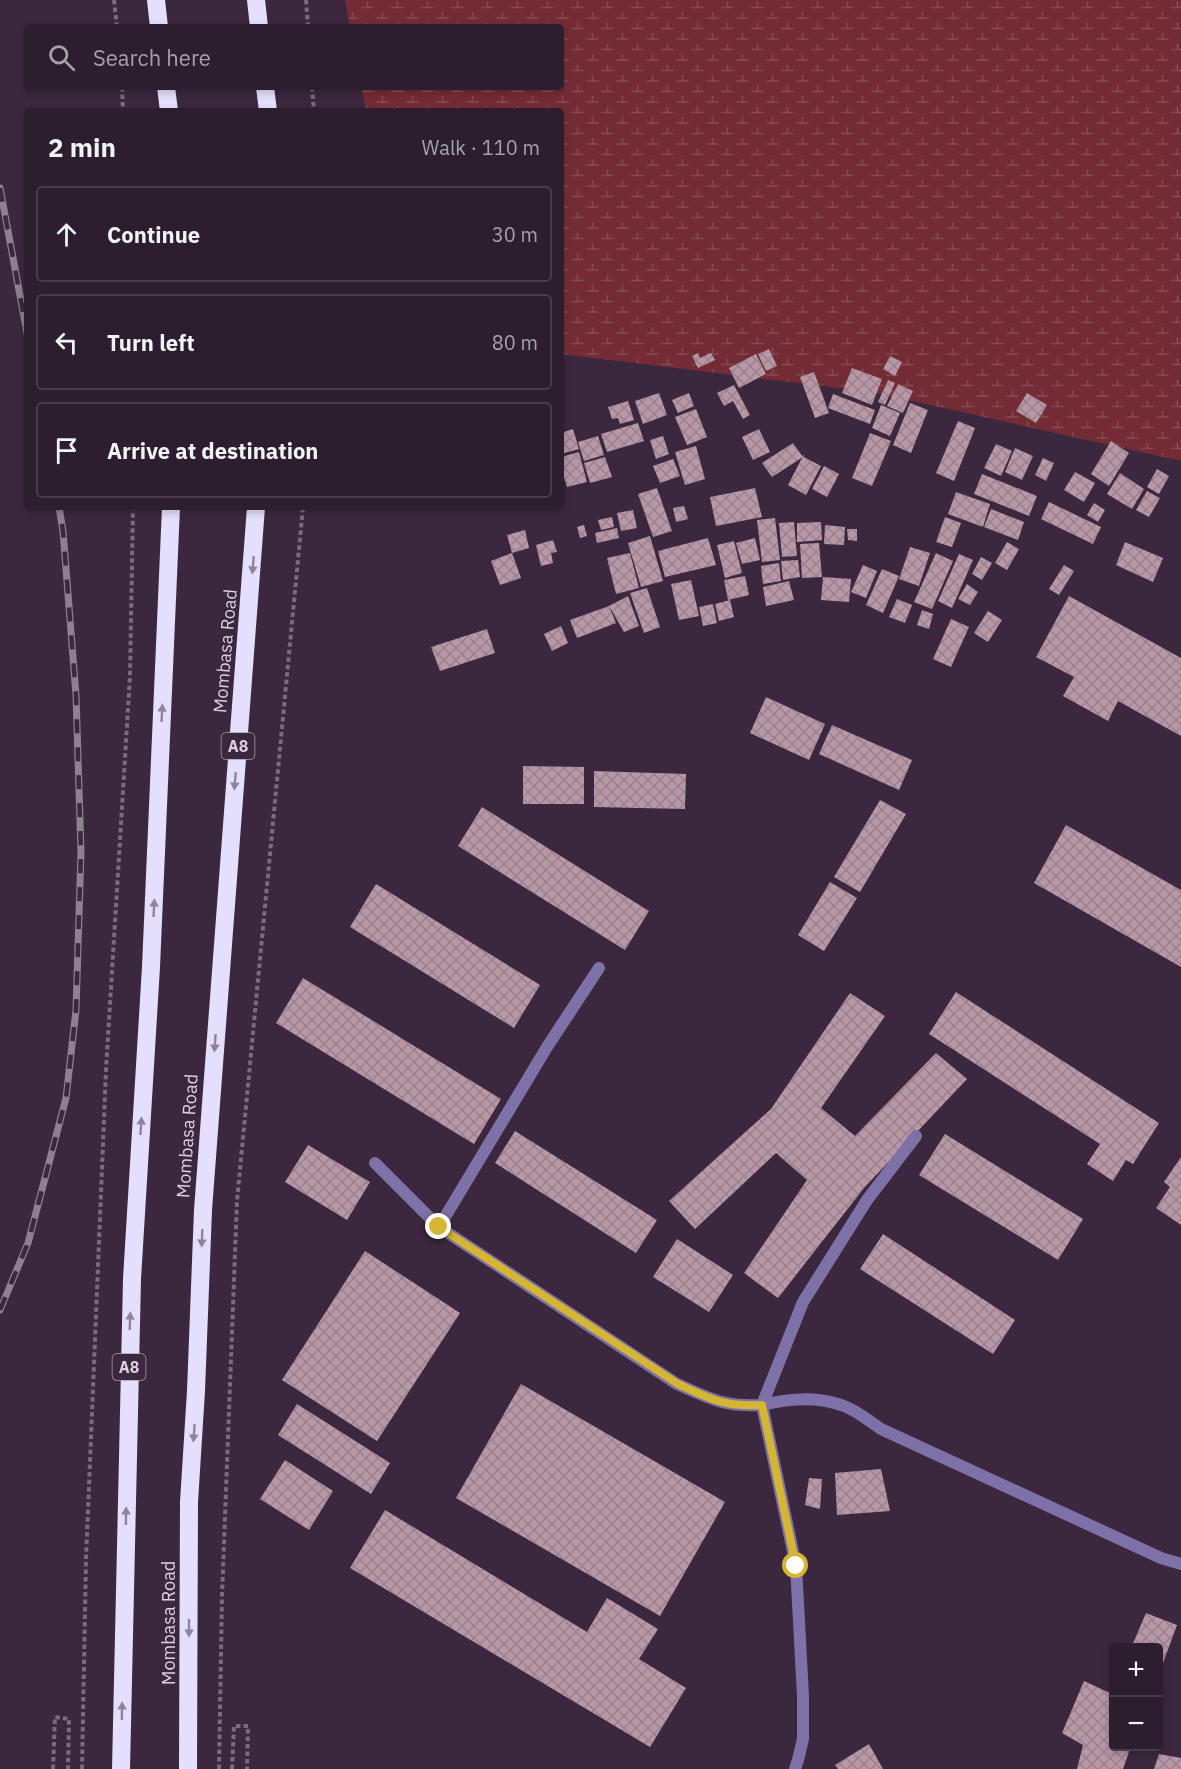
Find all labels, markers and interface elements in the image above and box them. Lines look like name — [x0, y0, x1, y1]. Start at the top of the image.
search box — [24, 24, 564, 90]
icon: search — [45, 41, 78, 74]
text: Search here — [93, 43, 211, 72]
text: 2 min — [48, 130, 116, 164]
text: Walk · 110 m — [422, 134, 540, 161]
icon: ahead — [50, 218, 83, 251]
text: Continue — [107, 220, 200, 249]
text: 30 m — [492, 221, 538, 248]
icon: left — [50, 326, 83, 359]
text: Turn left — [107, 328, 195, 357]
text: 80 m — [492, 329, 538, 356]
icon: arrive — [50, 434, 83, 467]
text: Arrive at destination — [107, 436, 318, 465]
one-way arrow — [248, 556, 257, 575]
street label: Mombasa Road — [208, 588, 242, 714]
one-way arrow — [158, 704, 167, 723]
road number: A8 — [222, 733, 254, 759]
one-way arrow — [230, 771, 240, 790]
one-way arrow — [149, 899, 158, 918]
one-way arrow — [210, 1034, 219, 1053]
street label: Mombasa Road — [171, 1073, 203, 1199]
one-way arrow — [136, 1116, 146, 1135]
route end — [425, 1213, 451, 1239]
one-way arrow — [197, 1228, 206, 1247]
one-way arrow — [126, 1311, 135, 1330]
road number: A8 — [112, 1354, 146, 1380]
one-way arrow — [189, 1423, 198, 1442]
one-way arrow — [121, 1506, 130, 1525]
route start — [782, 1552, 808, 1578]
street label: Mombasa Road — [157, 1561, 180, 1685]
one-way arrow — [184, 1618, 194, 1637]
map controls — [1109, 1643, 1163, 1751]
button: + — [1109, 1643, 1163, 1697]
button: − — [1109, 1697, 1163, 1751]
one-way arrow — [118, 1701, 127, 1720]

